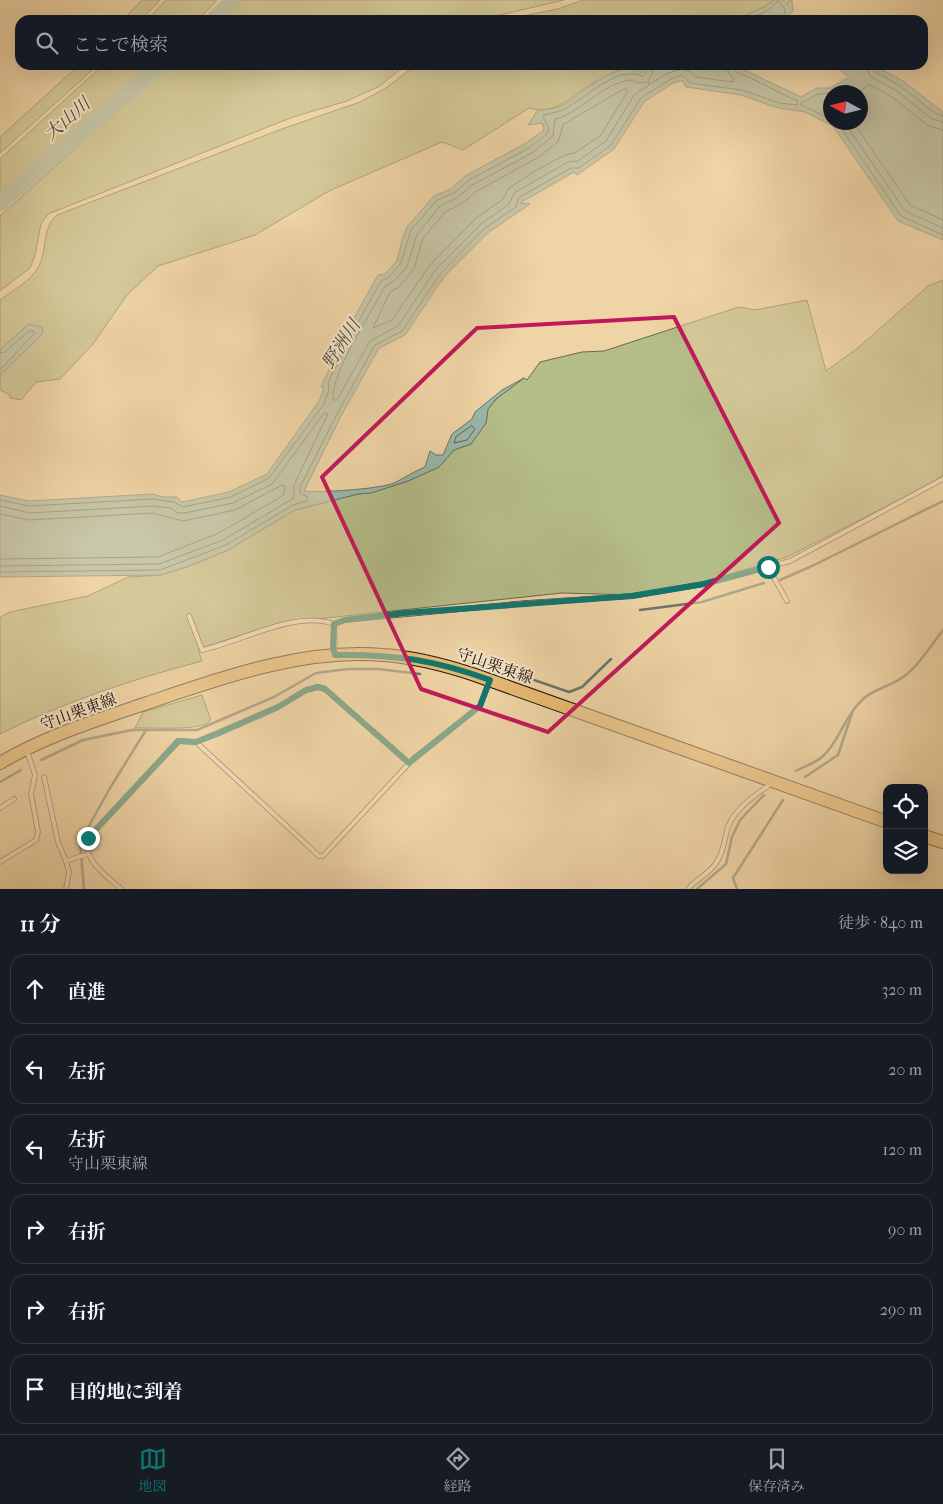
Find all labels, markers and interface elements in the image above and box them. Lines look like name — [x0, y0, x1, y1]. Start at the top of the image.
search box — [15, 15, 928, 70]
icon: search — [33, 29, 61, 57]
text: ここで検索 — [73, 34, 168, 56]
north arrow — [823, 85, 868, 130]
water label: 大山川 — [40, 92, 96, 145]
water label: 野洲川 — [318, 314, 366, 373]
route start — [757, 556, 780, 579]
street label: 守山栗東線 — [454, 643, 536, 687]
street label: 守山栗東線 — [37, 689, 119, 734]
map controls — [883, 784, 928, 874]
button: locate — [883, 784, 928, 829]
route end — [77, 827, 100, 850]
button: layers — [883, 829, 928, 874]
text: 11 分 — [20, 912, 61, 936]
text: 徒歩 · 840 m — [838, 913, 923, 932]
icon: ahead — [21, 975, 49, 1003]
text: 320 m — [882, 980, 922, 999]
text: 直進 — [68, 981, 106, 1003]
icon: left — [21, 1055, 49, 1083]
text: 20 m — [888, 1060, 922, 1079]
text: 左折 — [68, 1061, 106, 1083]
text: 左折 — [68, 1129, 106, 1151]
icon: left — [21, 1135, 49, 1163]
text: 120 m — [883, 1140, 922, 1159]
text: 守山栗東線 — [68, 1154, 148, 1173]
icon: right — [21, 1215, 49, 1243]
text: 90 m — [888, 1220, 922, 1239]
text: 右折 — [68, 1221, 106, 1243]
icon: right — [21, 1295, 49, 1323]
text: 290 m — [880, 1300, 922, 1319]
text: 右折 — [68, 1301, 106, 1323]
icon: arrive — [21, 1375, 49, 1403]
text: 目的地に到着 — [68, 1381, 182, 1403]
tab: 地図 — [139, 1445, 167, 1495]
tab: 経路 — [444, 1445, 472, 1495]
tab: 保存済み — [749, 1445, 805, 1495]

